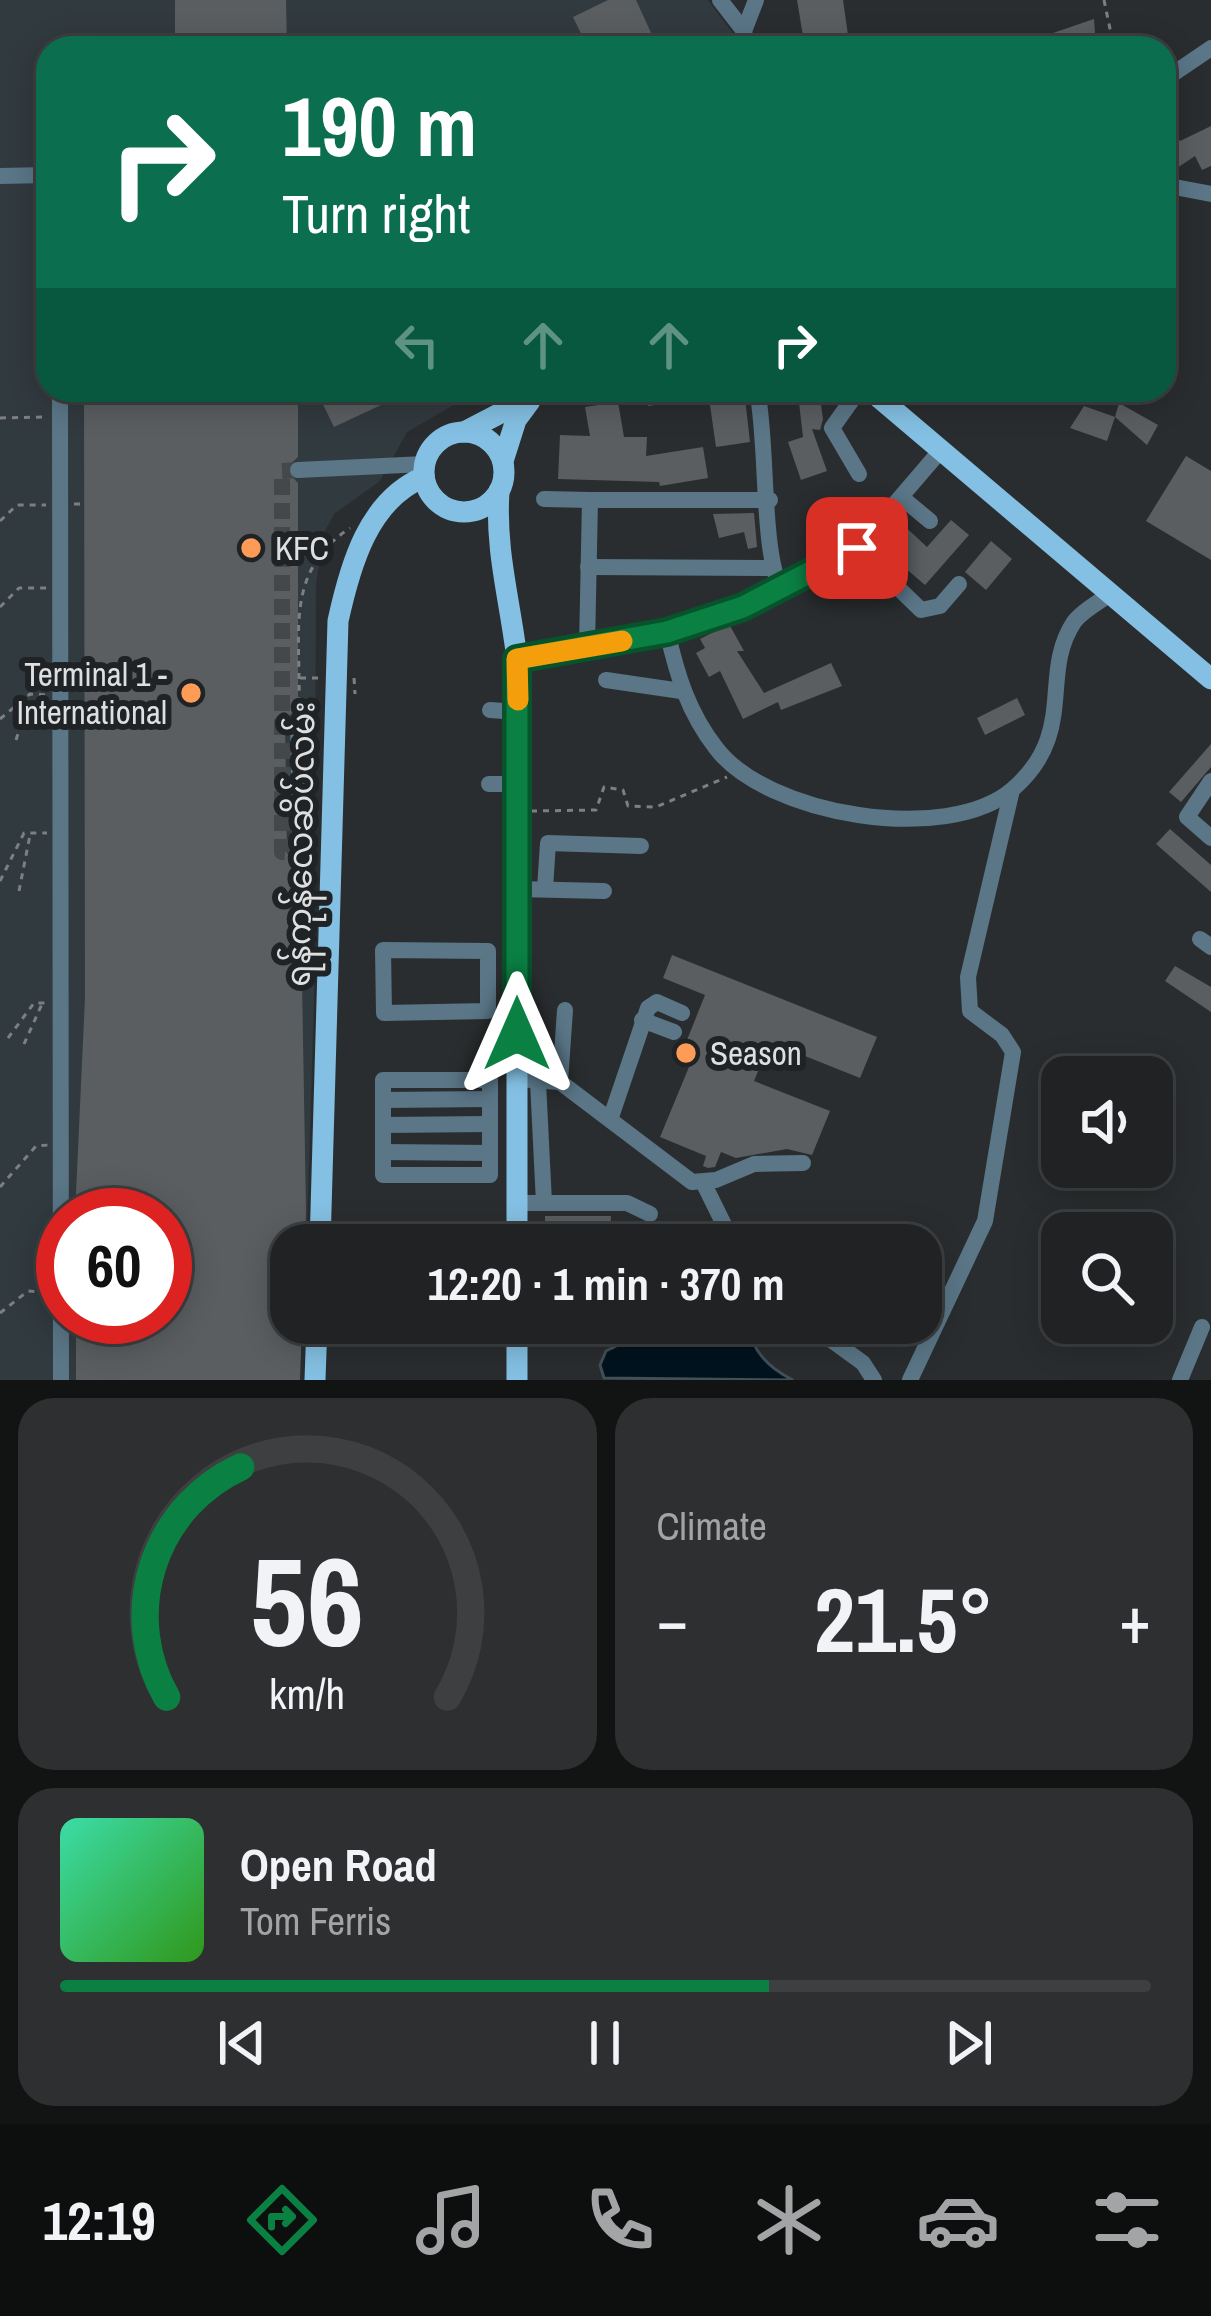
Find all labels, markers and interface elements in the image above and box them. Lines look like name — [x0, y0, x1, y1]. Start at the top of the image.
text: 190 m — [282, 69, 477, 182]
icon: right — [84, 84, 240, 240]
text: Turn right — [282, 177, 470, 250]
icon: left — [384, 312, 450, 378]
icon: ahead — [510, 312, 576, 378]
icon: ahead — [636, 312, 702, 378]
icon: right — [762, 312, 828, 378]
pin — [806, 497, 908, 599]
icon: arrive — [824, 515, 890, 581]
place label: KFC — [275, 526, 329, 570]
marker: KFC — [238, 535, 264, 561]
place label: Terminal 1 - International — [17, 652, 167, 734]
marker: Terminal 1 - International — [178, 680, 204, 706]
street label: ရန်ကုန်လေဆိပ်လမ်း — [276, 701, 329, 987]
position arrow — [454, 971, 580, 1097]
place label: Season — [710, 1031, 802, 1075]
marker: Season — [673, 1040, 699, 1066]
map controls — [1041, 1056, 1173, 1344]
button: sound — [1041, 1056, 1173, 1188]
speed limit sign: 60 — [36, 1188, 192, 1344]
button: search — [1041, 1212, 1173, 1344]
text: 12:20 · 1 min · 370 m — [428, 1253, 784, 1314]
text: Climate — [657, 1500, 767, 1552]
text: 56 — [250, 1517, 364, 1685]
text: 21.5° — [814, 1559, 994, 1680]
text: − — [657, 1575, 688, 1664]
text: + — [1119, 1575, 1151, 1664]
text: km/h — [269, 1665, 345, 1722]
text: Open Road — [240, 1834, 437, 1895]
text: Tom Ferris — [240, 1895, 391, 1947]
icon: previous — [209, 2010, 275, 2076]
icon: pause — [572, 2010, 638, 2076]
icon: next — [936, 2010, 1002, 2076]
icon: directions — [240, 2178, 324, 2262]
icon: music — [409, 2178, 493, 2262]
icon: phone — [578, 2178, 662, 2262]
icon: climate — [747, 2178, 831, 2262]
icon: car — [916, 2178, 1000, 2262]
icon: filters — [1085, 2178, 1169, 2262]
text: 12:19 — [42, 2184, 156, 2257]

